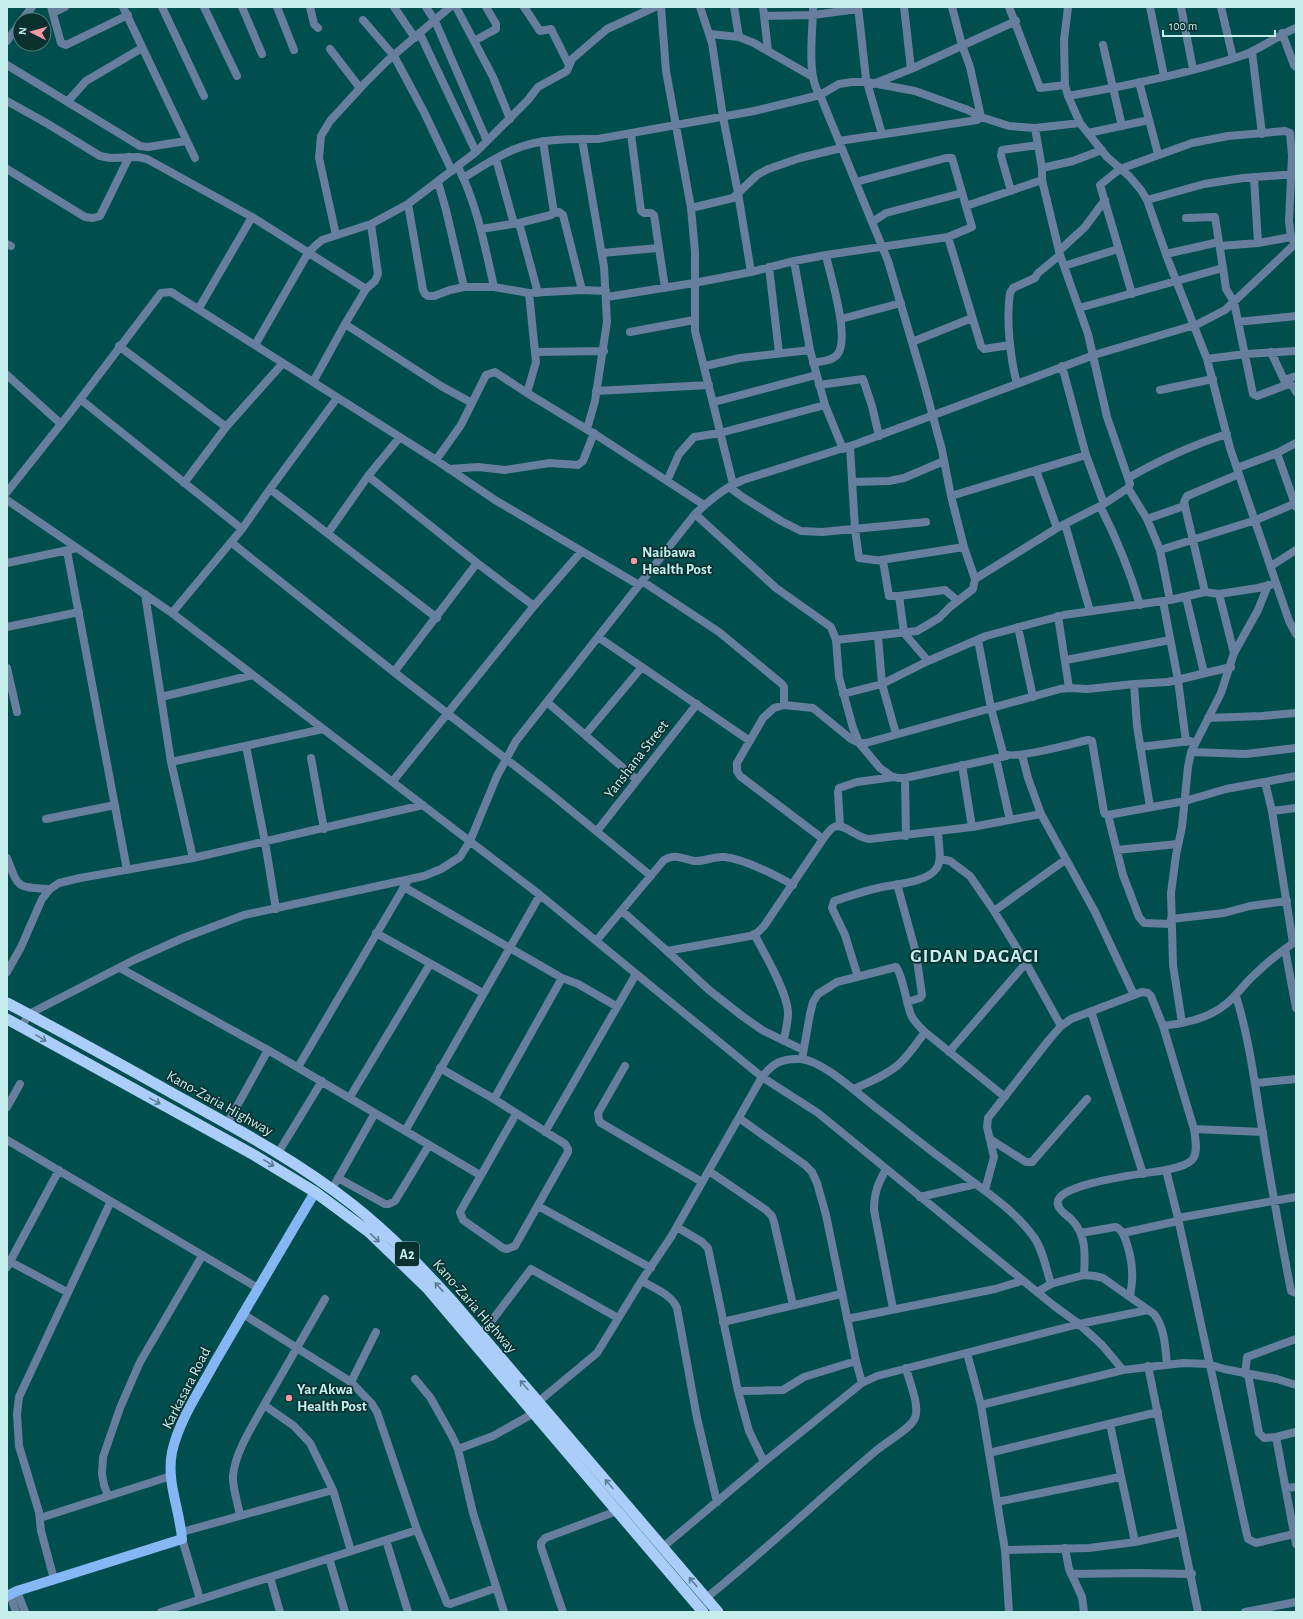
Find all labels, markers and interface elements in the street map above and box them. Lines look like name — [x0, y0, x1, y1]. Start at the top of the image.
north arrow — [12, 12, 52, 52]
scale bar — [1163, 12, 1275, 38]
text: 100 m — [1169, 20, 1197, 32]
text: N — [17, 27, 28, 35]
place label: Naibawa Health Post — [642, 545, 712, 577]
marker: Naibawa Health Post — [629, 556, 639, 566]
street label: Yanshana Street — [602, 717, 671, 801]
district label: GIDAN DAGACI — [910, 947, 1040, 966]
one-way arrow — [35, 1034, 46, 1042]
street label: Kano-Zaria Highway — [164, 1068, 276, 1139]
one-way arrow — [149, 1097, 161, 1105]
one-way arrow — [263, 1160, 275, 1168]
one-way arrow — [370, 1233, 380, 1243]
road number: A2 — [395, 1242, 419, 1266]
street label: Kano-Zaria Highway — [430, 1257, 520, 1357]
one-way arrow — [435, 1282, 444, 1292]
street label: Karkasara Road — [159, 1345, 214, 1431]
one-way arrow — [519, 1380, 528, 1390]
place label: Yar Akwa Health Post — [297, 1382, 367, 1414]
marker: Yar Akwa Health Post — [284, 1393, 294, 1403]
one-way arrow — [604, 1478, 613, 1489]
one-way arrow — [689, 1577, 698, 1588]

